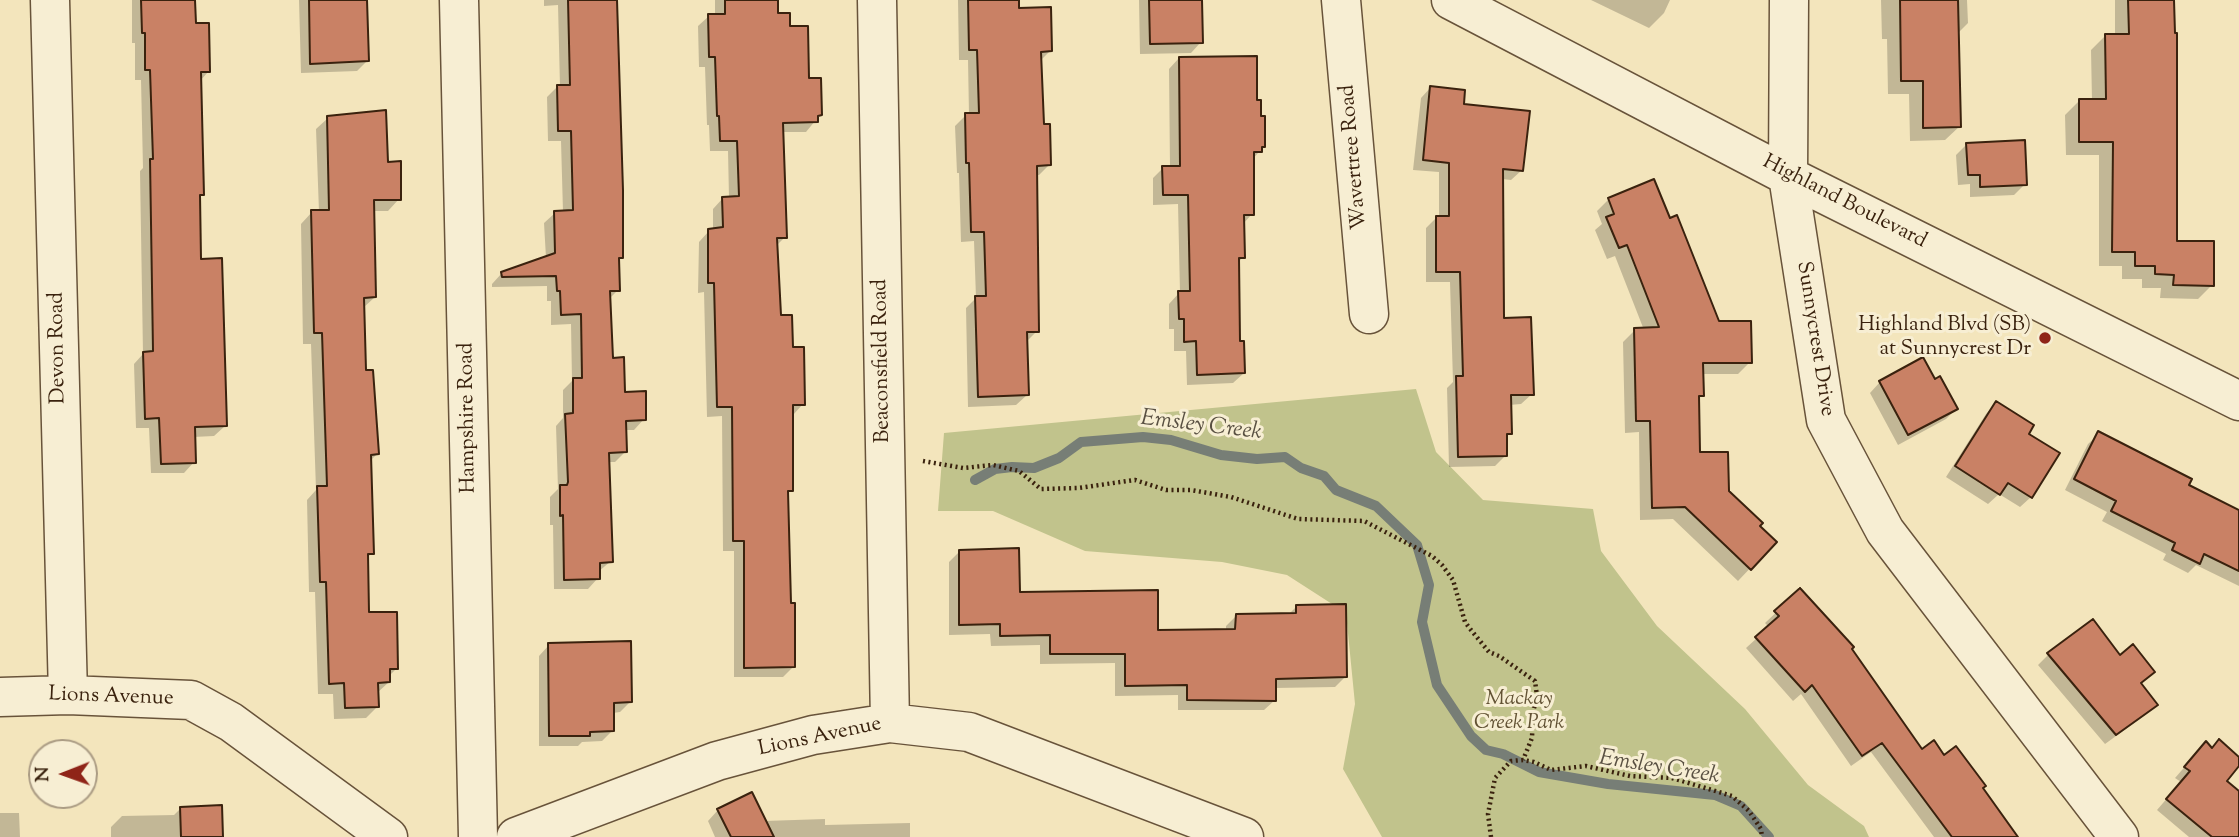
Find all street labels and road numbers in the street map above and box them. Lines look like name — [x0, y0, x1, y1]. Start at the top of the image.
street label: Wavertree Road — [1336, 83, 1374, 231]
street label: Highland Boulevard — [1758, 151, 1930, 255]
street label: Sunnycrest Drive — [1789, 260, 1839, 418]
street label: Beaconsfield Road — [869, 279, 897, 443]
street label: Devon Road — [45, 292, 73, 404]
street label: Hampshire Road — [455, 342, 483, 494]
street label: Lions Avenue — [48, 683, 174, 713]
street label: Lions Avenue — [756, 713, 884, 763]

